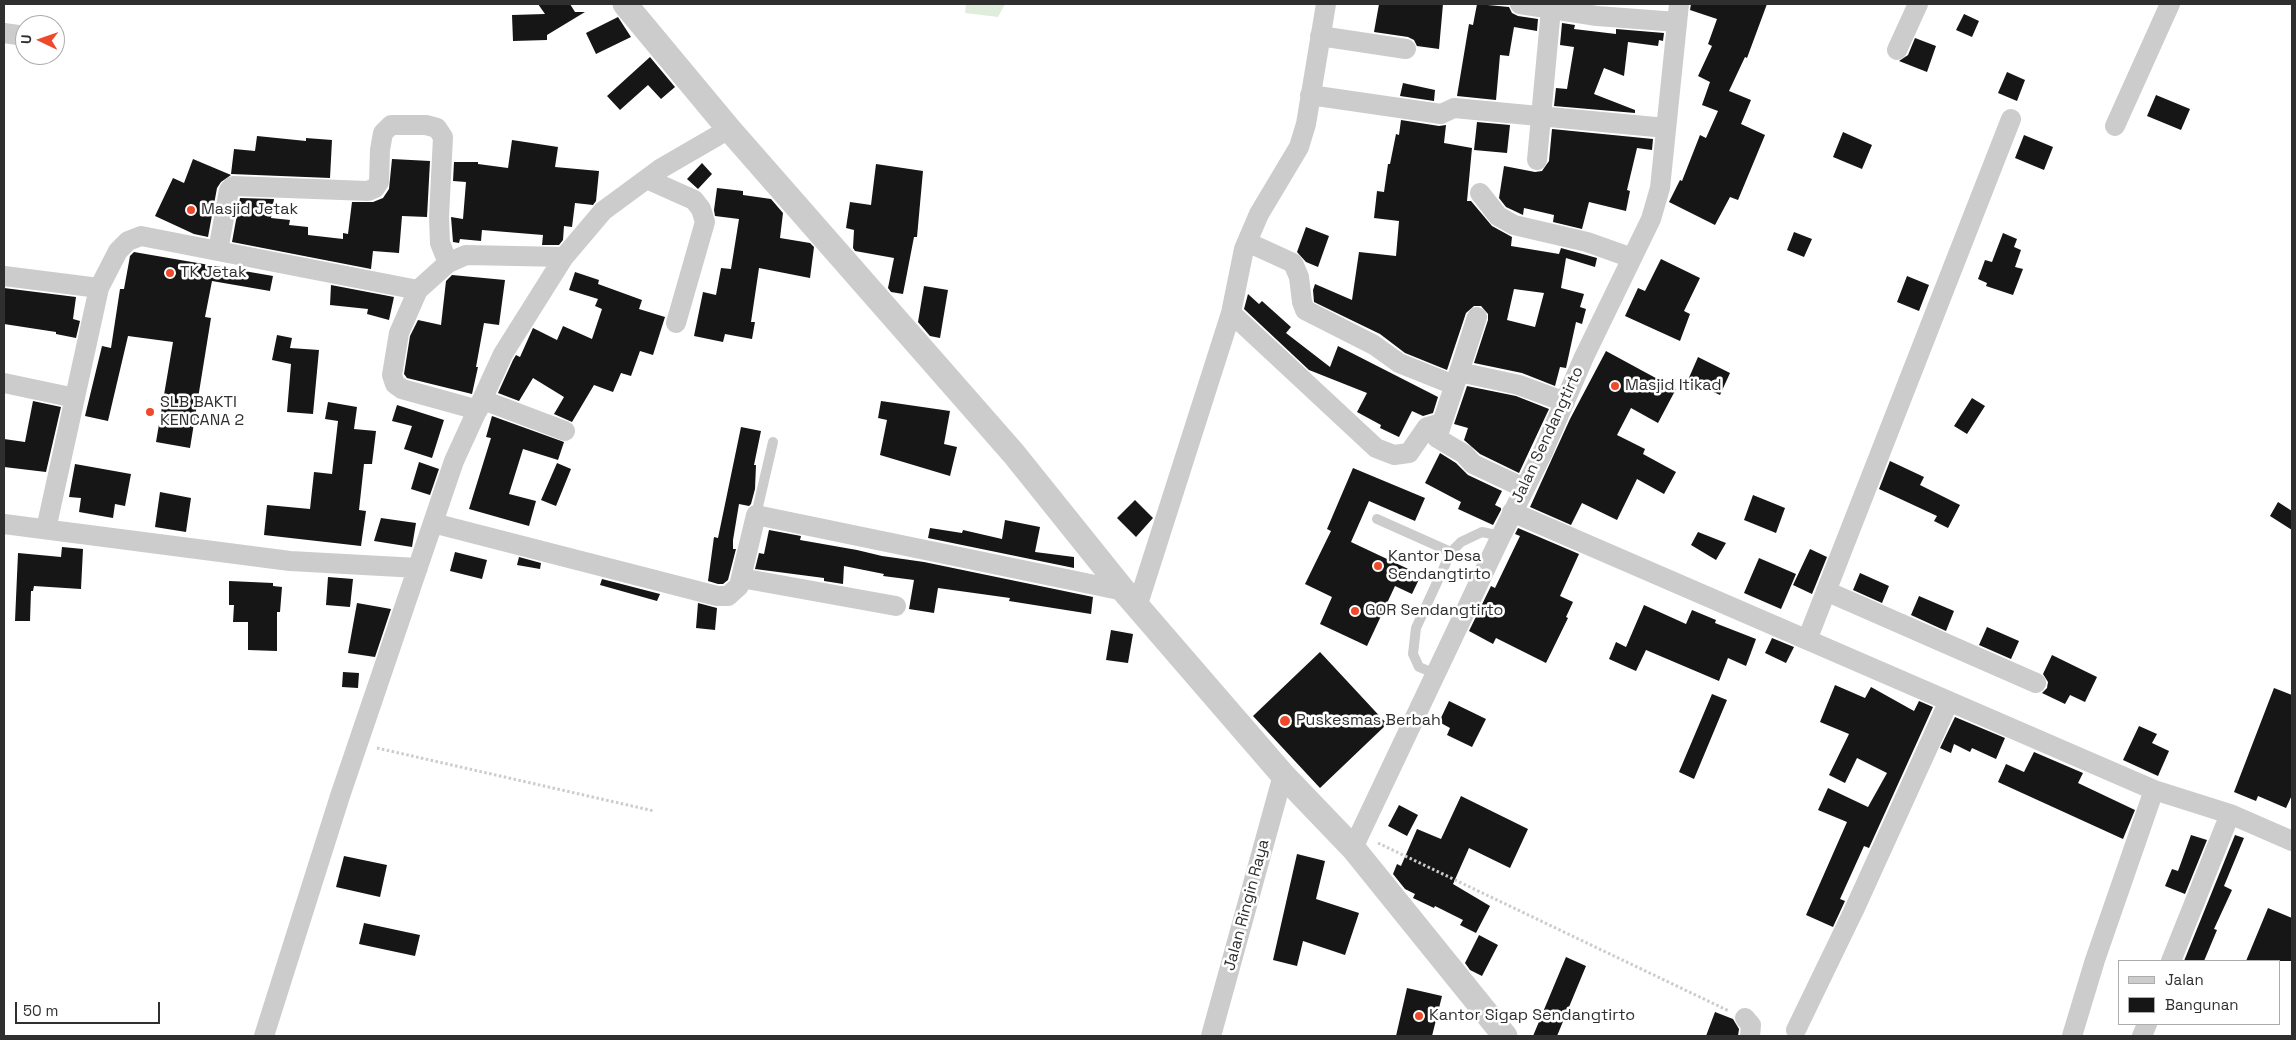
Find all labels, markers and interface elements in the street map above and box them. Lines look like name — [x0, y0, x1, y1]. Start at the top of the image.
north arrow — [15, 15, 65, 65]
text: U — [17, 34, 35, 44]
place label: Masjid Jetak — [201, 200, 298, 220]
marker: Masjid Jetak — [185, 204, 197, 216]
place label: TK Jetak — [180, 263, 247, 283]
marker: TK Jetak — [164, 267, 176, 279]
street label: Jalan Sendangtirto — [1508, 364, 1588, 506]
place label: Masjid Itikad — [1625, 376, 1722, 396]
marker: Masjid Itikad — [1609, 380, 1621, 392]
place label: SLB BAKTI KENCANA 2 — [160, 393, 244, 431]
marker: SLB BAKTI KENCANA 2 — [144, 406, 156, 418]
place label: Kantor Desa Sendangtirto — [1388, 547, 1491, 585]
marker: Kantor Desa Sendangtirto — [1372, 560, 1384, 572]
place label: GOR Sendangtirto — [1365, 601, 1503, 621]
marker: GOR Sendangtirto — [1349, 605, 1361, 617]
place label: Puskesmas Berbah — [1296, 711, 1441, 731]
marker: Puskesmas Berbah — [1278, 714, 1292, 728]
street label: Jalan Ringin Raya — [1220, 837, 1274, 973]
legend — [2118, 960, 2281, 1025]
text: Jalan — [2165, 970, 2204, 989]
scale bar — [18, 992, 162, 1024]
text: Bangunan — [2165, 995, 2239, 1014]
text: 50 m — [23, 1001, 58, 1020]
place label: Kantor Sigap Sendangtirto — [1429, 1006, 1635, 1026]
marker: Kantor Sigap Sendangtirto — [1413, 1010, 1425, 1022]

